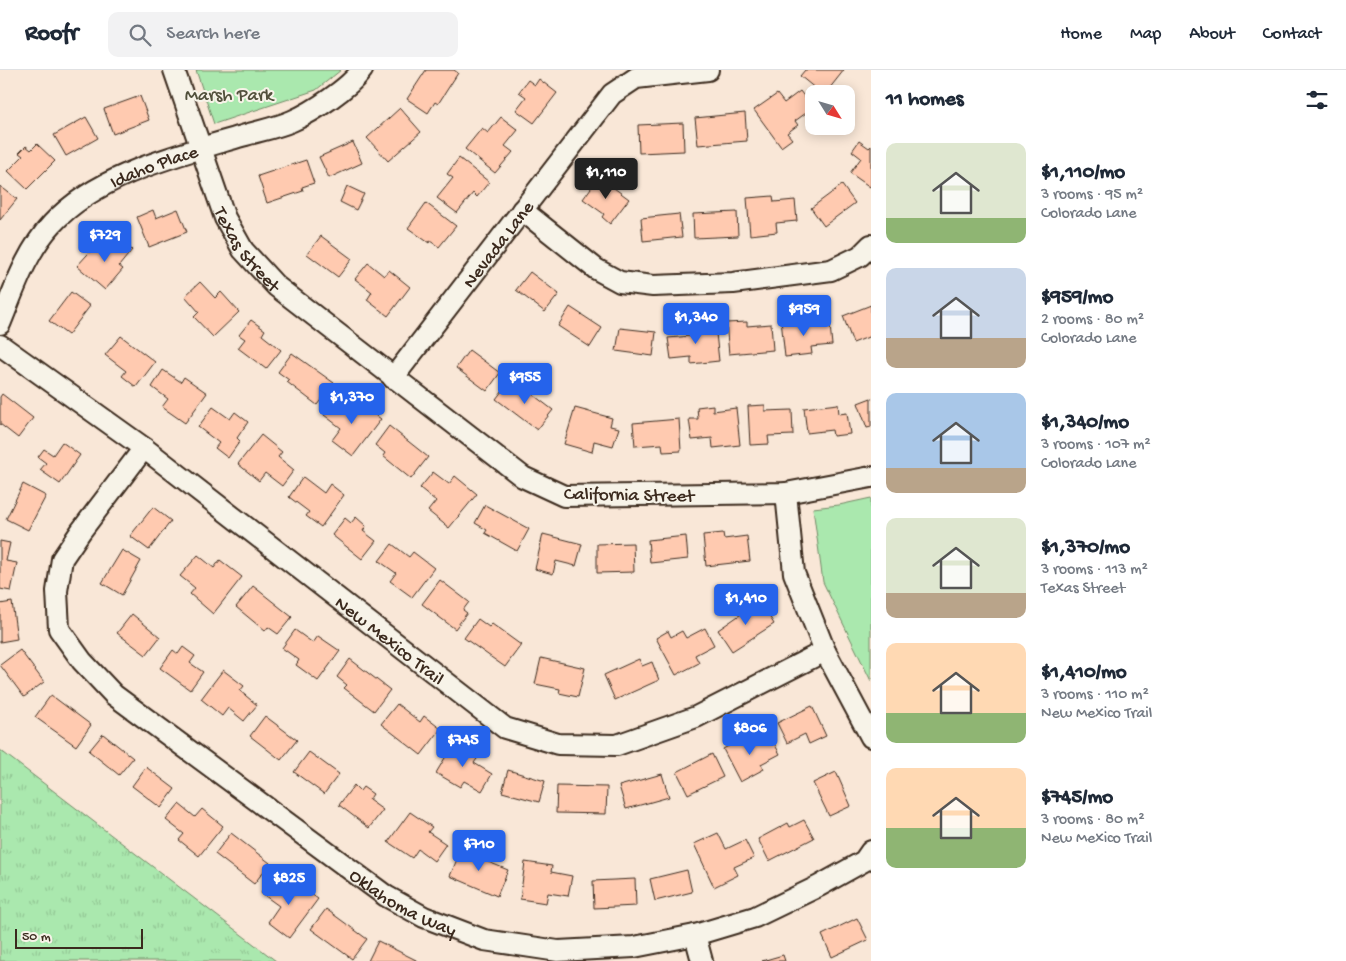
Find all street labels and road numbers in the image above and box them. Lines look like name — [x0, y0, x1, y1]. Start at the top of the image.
street label: Idaho Place — [107, 142, 201, 195]
street label: Nevada Lane — [459, 197, 540, 294]
street label: Texas Street — [207, 204, 285, 300]
street label: California Street — [564, 484, 697, 509]
street label: New Mexico Trail — [329, 592, 448, 692]
street label: Oklahoma Way — [344, 865, 460, 944]

